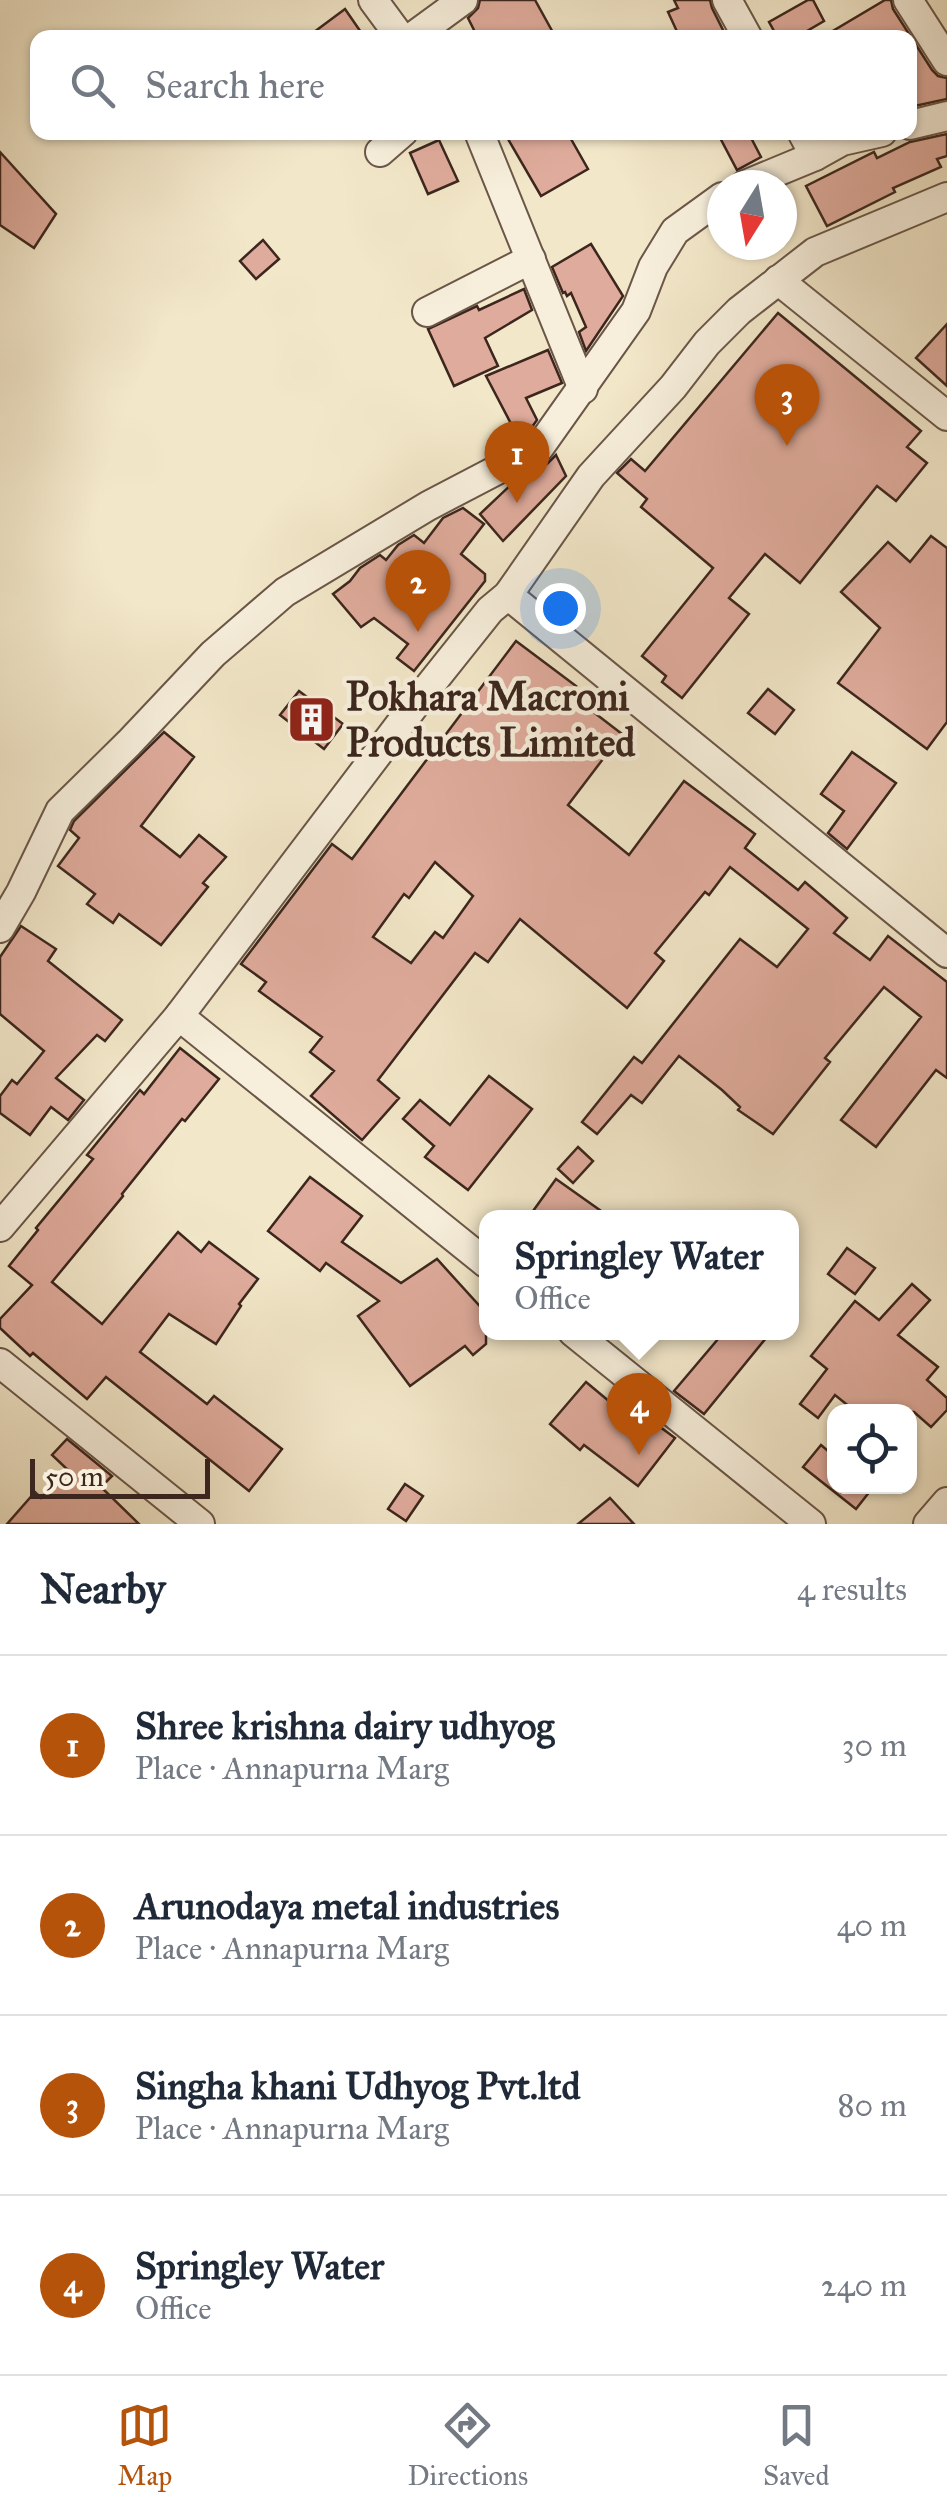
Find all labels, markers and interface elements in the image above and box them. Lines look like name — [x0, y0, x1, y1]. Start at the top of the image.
search box — [30, 30, 917, 140]
icon: search — [65, 58, 120, 113]
text: Search here — [145, 62, 325, 108]
north arrow — [707, 170, 797, 260]
pin: 3 — [754, 364, 820, 446]
pin: 1 — [484, 420, 550, 503]
pin: 2 — [386, 550, 450, 632]
your location — [535, 583, 586, 634]
place label: Pokhara Macroni Products Limited — [346, 672, 636, 767]
building icon: Pokhara Macroni Products Limited — [285, 693, 337, 745]
popup — [479, 1210, 799, 1340]
text: Springley Water — [514, 1233, 764, 1279]
text: Office — [514, 1279, 591, 1318]
pin: 4 — [606, 1372, 672, 1455]
map controls — [827, 1404, 917, 1494]
button: locate — [827, 1404, 917, 1494]
scale bar — [30, 1454, 210, 1498]
text: 50 m — [45, 1459, 104, 1494]
text: Nearby — [40, 1563, 165, 1615]
text: 4 results — [797, 1570, 907, 1609]
text: Shree krishna dairy udhyog — [135, 1703, 554, 1749]
text: 1 — [66, 1726, 79, 1765]
text: 30 m — [842, 1726, 907, 1765]
text: Place · Annapurna Marg — [135, 1749, 449, 1788]
text: Arunodaya metal industries — [135, 1883, 559, 1929]
text: 2 — [65, 1906, 80, 1945]
text: 40 m — [837, 1906, 907, 1945]
text: Place · Annapurna Marg — [135, 1929, 449, 1968]
text: Singha khani Udhyog Pvt.ltd — [135, 2063, 581, 2109]
text: 3 — [66, 2086, 79, 2125]
text: 80 m — [838, 2086, 907, 2125]
text: Place · Annapurna Marg — [135, 2109, 449, 2148]
text: Springley Water — [135, 2243, 384, 2289]
text: 4 — [64, 2266, 81, 2305]
text: 240 m — [821, 2266, 907, 2305]
text: Office — [135, 2289, 212, 2328]
tab: Map — [117, 2398, 172, 2493]
tab: Directions — [407, 2398, 528, 2493]
tab: Saved — [763, 2398, 830, 2493]

